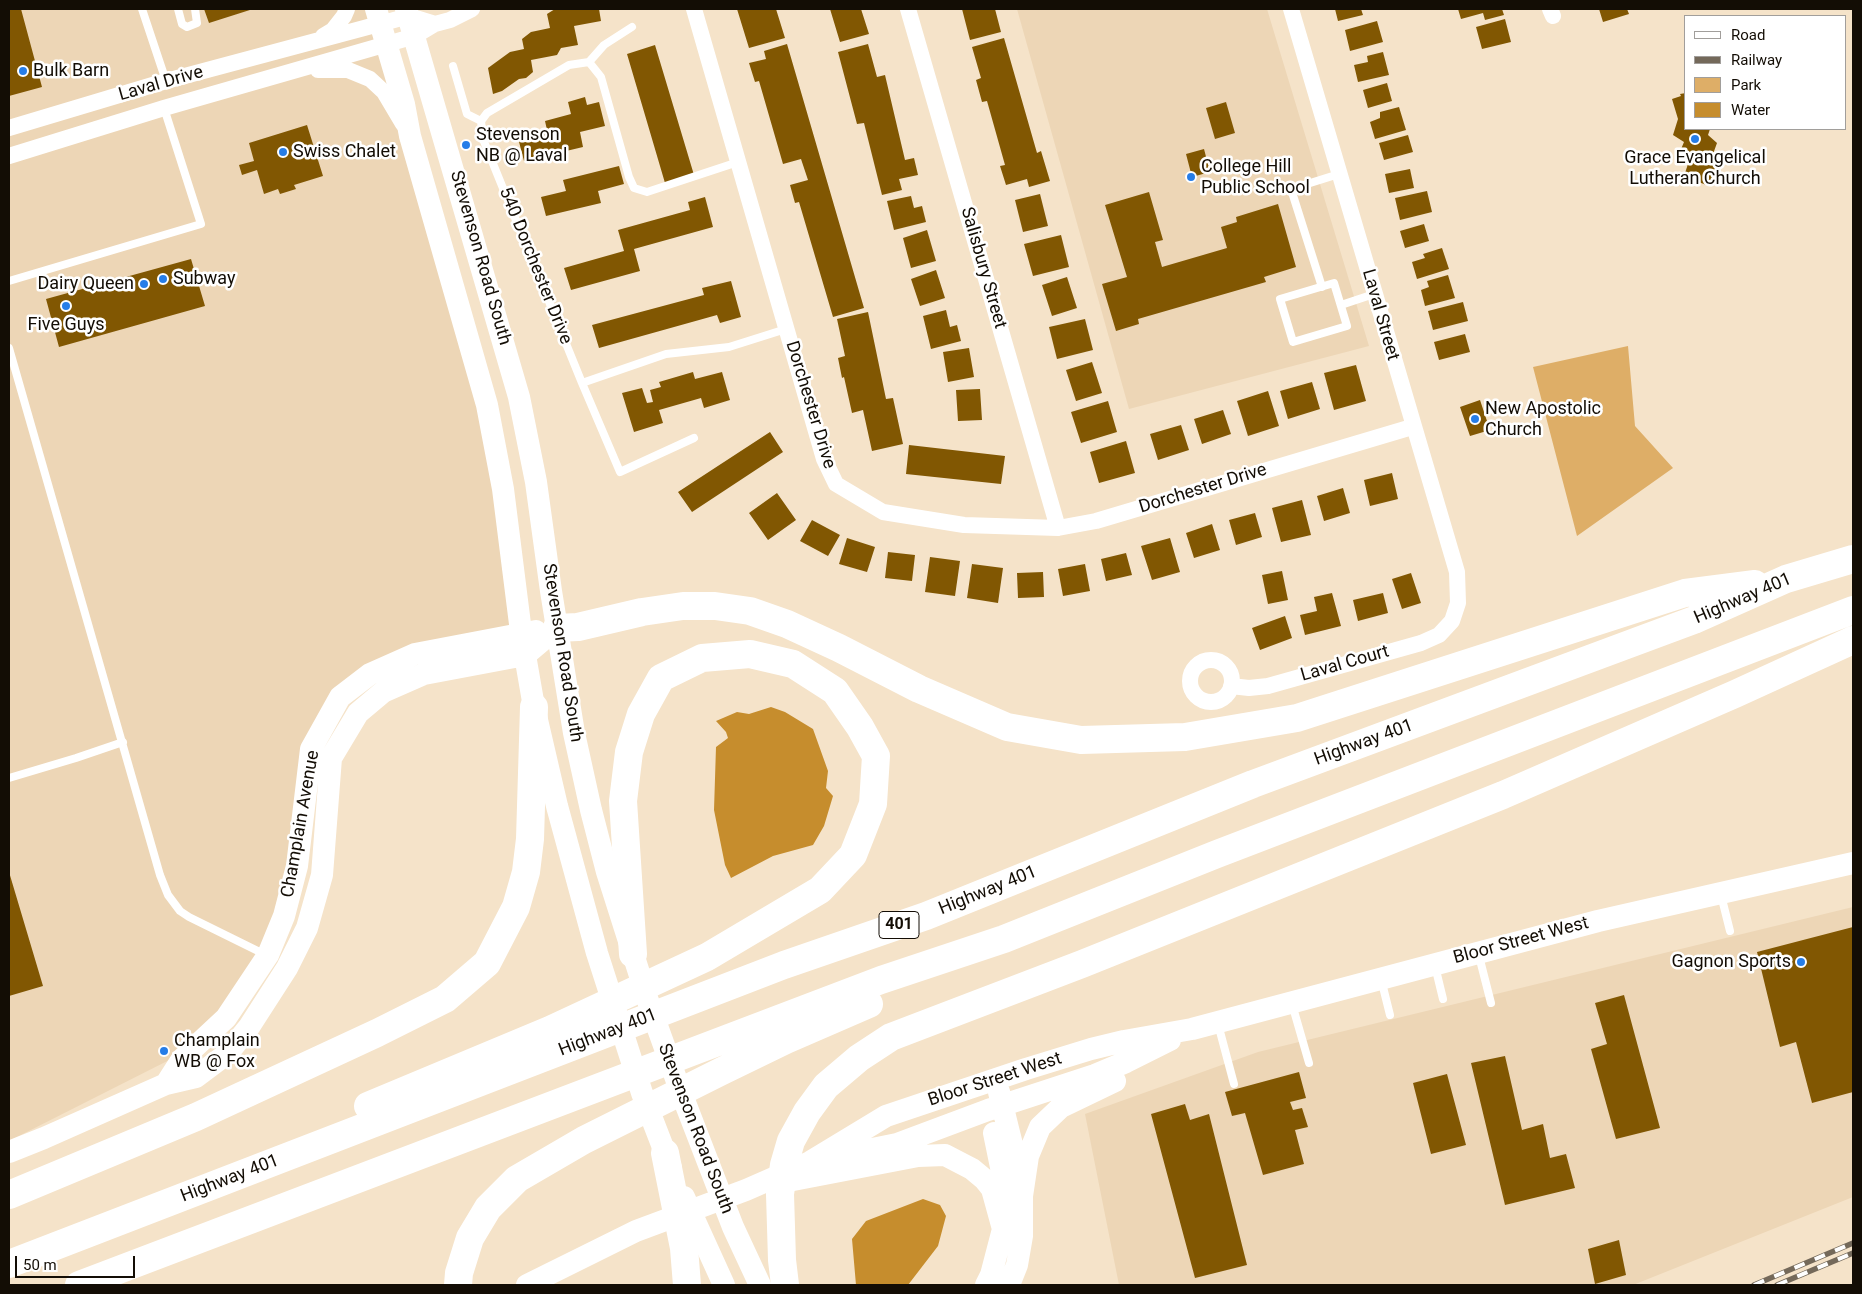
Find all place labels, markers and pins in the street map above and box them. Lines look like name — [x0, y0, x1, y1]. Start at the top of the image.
place label: Bulk Barn — [33, 60, 109, 82]
marker: Bulk Barn — [17, 65, 29, 77]
place label: Stevenson NB @ Laval — [476, 124, 567, 166]
marker: Grace Evangelical Lutheran Church — [1689, 133, 1701, 145]
marker: Stevenson NB @ Laval — [460, 139, 472, 151]
place label: Swiss Chalet — [293, 141, 396, 163]
marker: Swiss Chalet — [277, 146, 289, 158]
place label: Grace Evangelical Lutheran Church — [1624, 147, 1766, 190]
place label: College Hill Public School — [1201, 156, 1310, 198]
marker: College Hill Public School — [1185, 171, 1197, 183]
place label: Subway — [173, 268, 235, 290]
place label: Dairy Queen — [37, 273, 134, 295]
marker: Subway — [157, 273, 169, 285]
marker: Dairy Queen — [138, 278, 150, 290]
marker: Five Guys — [60, 300, 72, 312]
place label: Five Guys — [28, 314, 104, 336]
place label: New Apostolic Church — [1485, 398, 1601, 440]
marker: New Apostolic Church — [1469, 413, 1481, 425]
place label: Gagnon Sports — [1671, 951, 1791, 973]
marker: Gagnon Sports — [1795, 956, 1807, 968]
place label: Champlain WB @ Fox — [174, 1030, 260, 1072]
marker: Champlain WB @ Fox — [158, 1045, 170, 1057]

